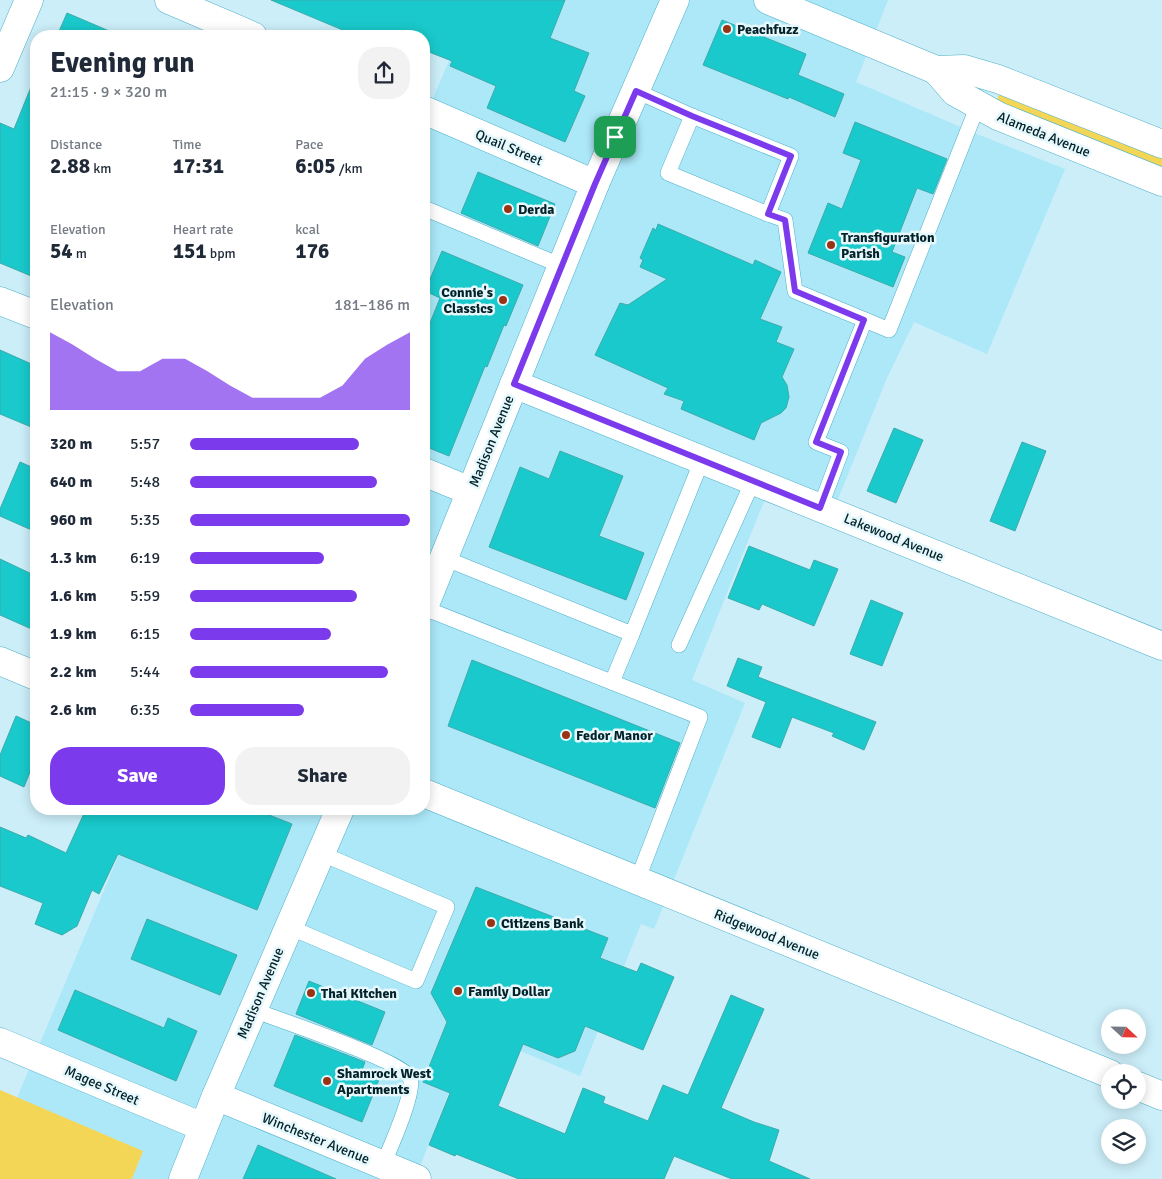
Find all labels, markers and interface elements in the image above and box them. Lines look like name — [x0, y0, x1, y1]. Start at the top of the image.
place label: Peachfuzz — [737, 21, 799, 38]
marker: Peachfuzz — [721, 23, 733, 35]
text: Evening run — [50, 46, 195, 80]
button: share — [358, 47, 410, 99]
text: 21:15 · 9 × 320 m — [50, 82, 167, 102]
street label: Alameda Avenue — [995, 108, 1093, 161]
pin — [594, 116, 636, 158]
icon: arrive — [601, 123, 629, 151]
street label: Quail Street — [473, 126, 545, 169]
text: Distance — [50, 136, 102, 153]
text: Time — [173, 136, 202, 153]
text: Pace — [295, 136, 324, 153]
text: 2.88 — [50, 153, 90, 179]
text: 17:31 — [173, 153, 224, 179]
text: 6:05 — [295, 153, 336, 179]
text: km — [90, 160, 111, 177]
text: /km — [336, 160, 363, 177]
place label: Derda — [518, 201, 554, 218]
marker: Derda — [502, 203, 514, 215]
text: Elevation — [50, 221, 106, 238]
text: Heart rate — [173, 221, 233, 238]
text: kcal — [295, 221, 320, 238]
place label: Transfiguration Parish — [841, 229, 935, 262]
text: 54 — [50, 238, 73, 264]
text: 151 — [173, 238, 207, 264]
text: 176 — [295, 238, 329, 264]
marker: Transfiguration Parish — [825, 239, 837, 251]
text: m — [73, 245, 87, 262]
text: bpm — [207, 245, 236, 262]
place label: Connie's Classics — [441, 284, 493, 317]
marker: Connie's Classics — [497, 294, 509, 306]
text: Elevation — [50, 295, 114, 315]
text: 181–186 m — [334, 295, 410, 315]
street label: Madison Avenue — [465, 393, 518, 490]
text: 320 m — [50, 434, 92, 454]
text: 5:57 — [130, 434, 160, 454]
text: 640 m — [50, 472, 92, 492]
text: 5:48 — [130, 472, 160, 492]
text: 960 m — [50, 510, 92, 530]
text: 5:35 — [130, 510, 160, 530]
street label: Lakewood Avenue — [841, 510, 946, 565]
text: 1.3 km — [50, 548, 97, 568]
text: 6:19 — [130, 548, 160, 568]
text: 1.6 km — [50, 586, 97, 606]
text: 5:59 — [130, 586, 160, 606]
text: 1.9 km — [50, 624, 97, 644]
text: 6:15 — [130, 624, 160, 644]
text: 2.2 km — [50, 662, 97, 682]
text: 5:44 — [130, 662, 160, 682]
text: 2.6 km — [50, 700, 97, 720]
text: 6:35 — [130, 700, 160, 720]
place label: Fedor Manor — [576, 727, 653, 744]
marker: Fedor Manor — [560, 729, 572, 741]
button: Save — [50, 747, 225, 805]
button: Share — [235, 747, 410, 805]
street label: Ridgewood Avenue — [711, 905, 822, 963]
place label: Citizens Bank — [501, 915, 585, 932]
marker: Citizens Bank — [485, 917, 497, 929]
street label: Madison Avenue — [234, 945, 287, 1041]
place label: Family Dollar — [468, 983, 550, 1000]
place label: Thai Kitchen — [321, 985, 397, 1002]
marker: Family Dollar — [452, 985, 464, 997]
marker: Thai Kitchen — [305, 987, 317, 999]
north arrow — [1101, 1009, 1146, 1054]
map controls — [1101, 1009, 1146, 1164]
street label: Magee Street — [62, 1062, 142, 1109]
button: locate — [1101, 1064, 1146, 1109]
place label: Shamrock West Apartments — [337, 1065, 432, 1098]
marker: Shamrock West Apartments — [321, 1075, 333, 1087]
street label: Winchester Avenue — [260, 1109, 372, 1168]
button: layers — [1101, 1119, 1146, 1164]

